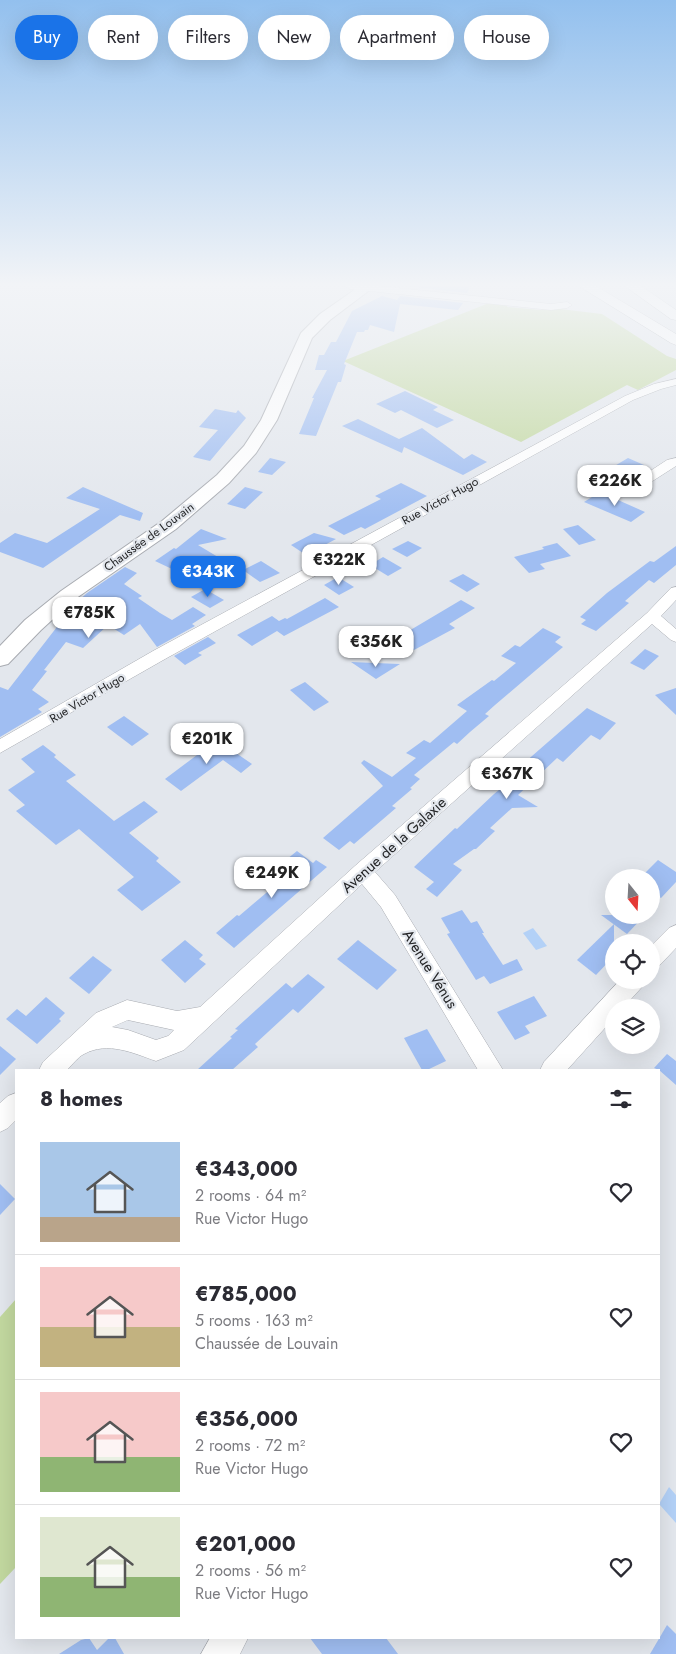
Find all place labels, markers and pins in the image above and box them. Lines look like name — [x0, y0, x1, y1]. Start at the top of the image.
pin: €226K — [580, 464, 650, 507]
pin: €322K — [304, 544, 374, 586]
pin: €343K — [173, 556, 243, 598]
pin: €785K — [54, 596, 124, 639]
pin: €356K — [341, 626, 411, 668]
pin: €201K — [172, 722, 242, 765]
pin: €367K — [472, 758, 542, 800]
pin: €249K — [237, 856, 307, 899]

